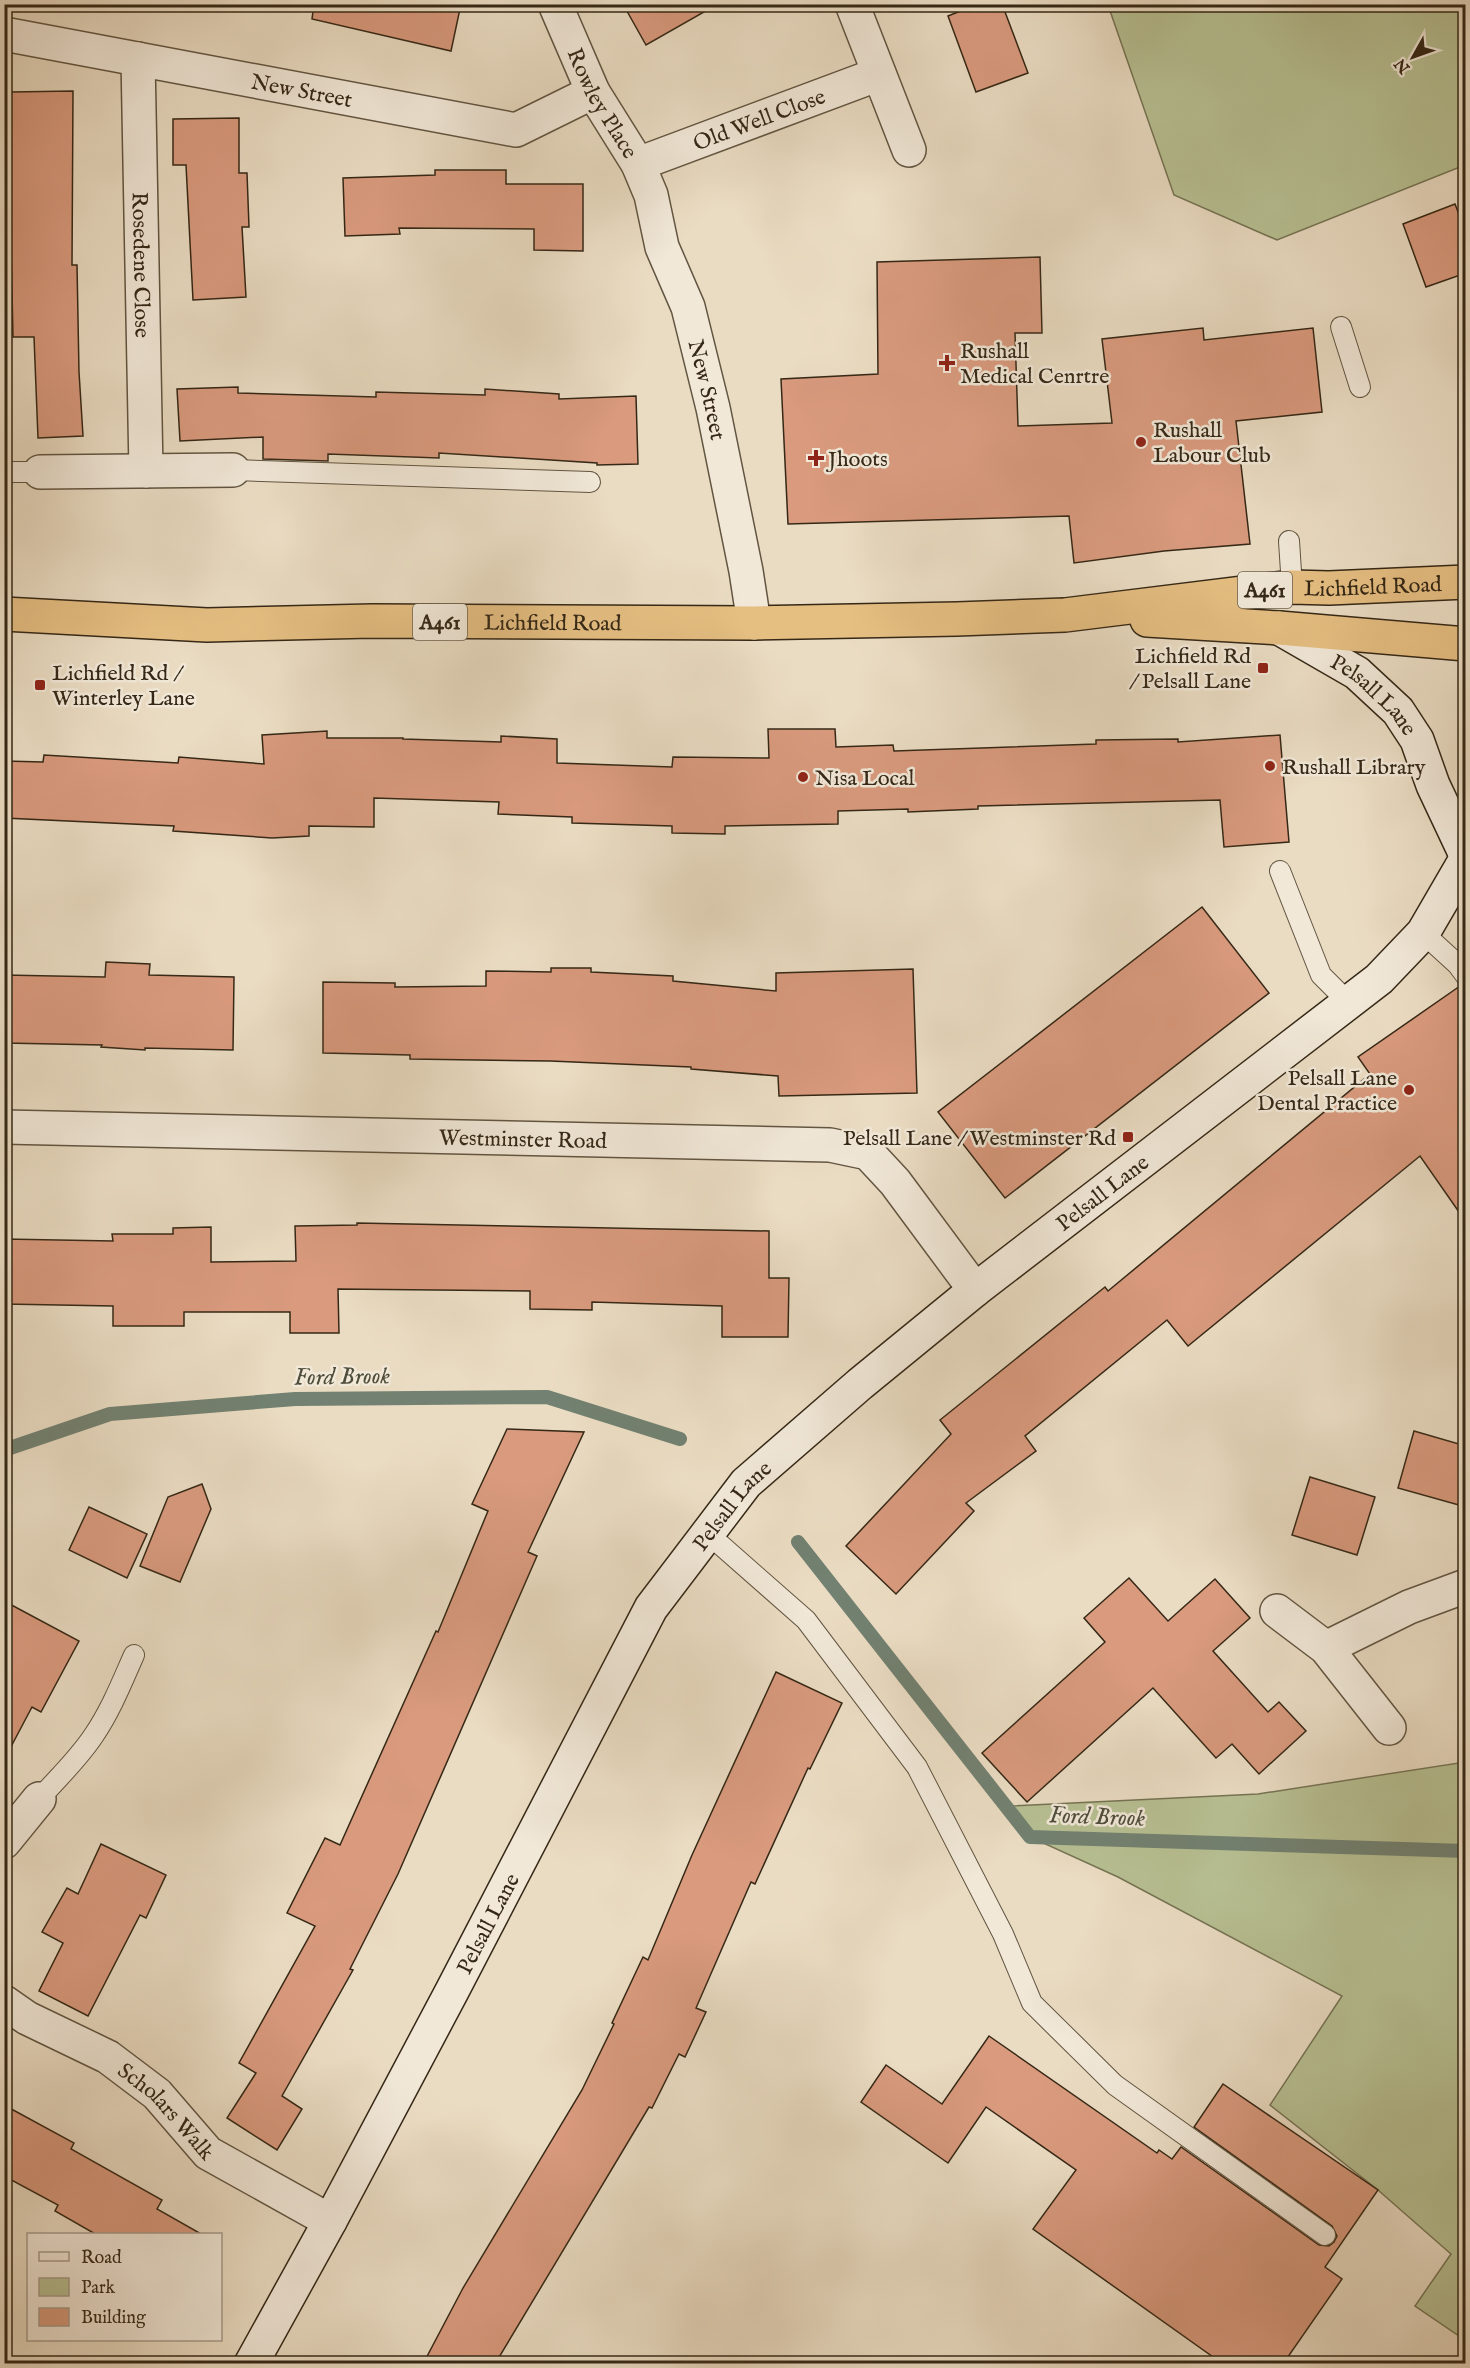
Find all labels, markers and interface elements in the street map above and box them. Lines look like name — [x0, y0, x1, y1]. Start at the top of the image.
north arrow — [1383, 27, 1443, 87]
street label: Rowley Place — [560, 44, 643, 164]
text: N — [1391, 54, 1416, 78]
street label: New Street — [248, 69, 355, 115]
street label: Old Well Close — [690, 83, 830, 158]
street label: Rosedene Close — [125, 192, 155, 338]
street label: New Street — [681, 337, 731, 443]
place label: Rushall Medical Cenrtre — [960, 338, 1109, 391]
marker: Rushall Medical Cenrtre — [938, 354, 956, 372]
place label: Rushall Labour Club — [1153, 417, 1271, 470]
marker: Rushall Labour Club — [1134, 435, 1148, 449]
place label: Jhoots — [825, 446, 888, 474]
marker: Jhoots — [809, 451, 823, 465]
street label: Lichfield Road — [1303, 571, 1443, 604]
road number: A461 — [1238, 572, 1292, 608]
road number: A461 — [413, 604, 467, 640]
street label: Lichfield Road — [484, 610, 622, 638]
place label: Lichfield Rd / Pelsall Lane — [1129, 643, 1251, 696]
street label: Pelsall Lane — [1325, 649, 1422, 741]
place label: Lichfield Rd / Winterley Lane — [52, 660, 195, 713]
marker: Lichfield Rd / Pelsall Lane — [1256, 661, 1270, 675]
marker: Lichfield Rd / Winterley Lane — [33, 678, 47, 692]
place label: Rushall Library — [1282, 754, 1426, 782]
marker: Rushall Library — [1263, 759, 1277, 773]
place label: Nisa Local — [815, 765, 914, 793]
marker: Nisa Local — [796, 770, 810, 784]
place label: Pelsall Lane Dental Practice — [1257, 1065, 1397, 1118]
marker: Pelsall Lane Dental Practice — [1402, 1083, 1416, 1097]
street label: Westminster Road — [439, 1124, 607, 1156]
place label: Pelsall Lane / Westminster Rd — [843, 1125, 1116, 1153]
marker: Pelsall Lane / Westminster Rd — [1121, 1130, 1135, 1144]
street label: Pelsall Lane — [1051, 1149, 1155, 1238]
water label: Ford Brook — [294, 1361, 391, 1394]
street label: Pelsall Lane — [687, 1455, 778, 1557]
water label: Ford Brook — [1048, 1800, 1146, 1835]
street label: Pelsall Lane — [451, 1869, 527, 1979]
street label: Scholars Walk — [111, 2057, 220, 2167]
legend — [27, 2233, 222, 2341]
text: Road — [81, 2247, 122, 2270]
text: Park — [81, 2277, 116, 2300]
text: Building — [81, 2307, 146, 2330]

